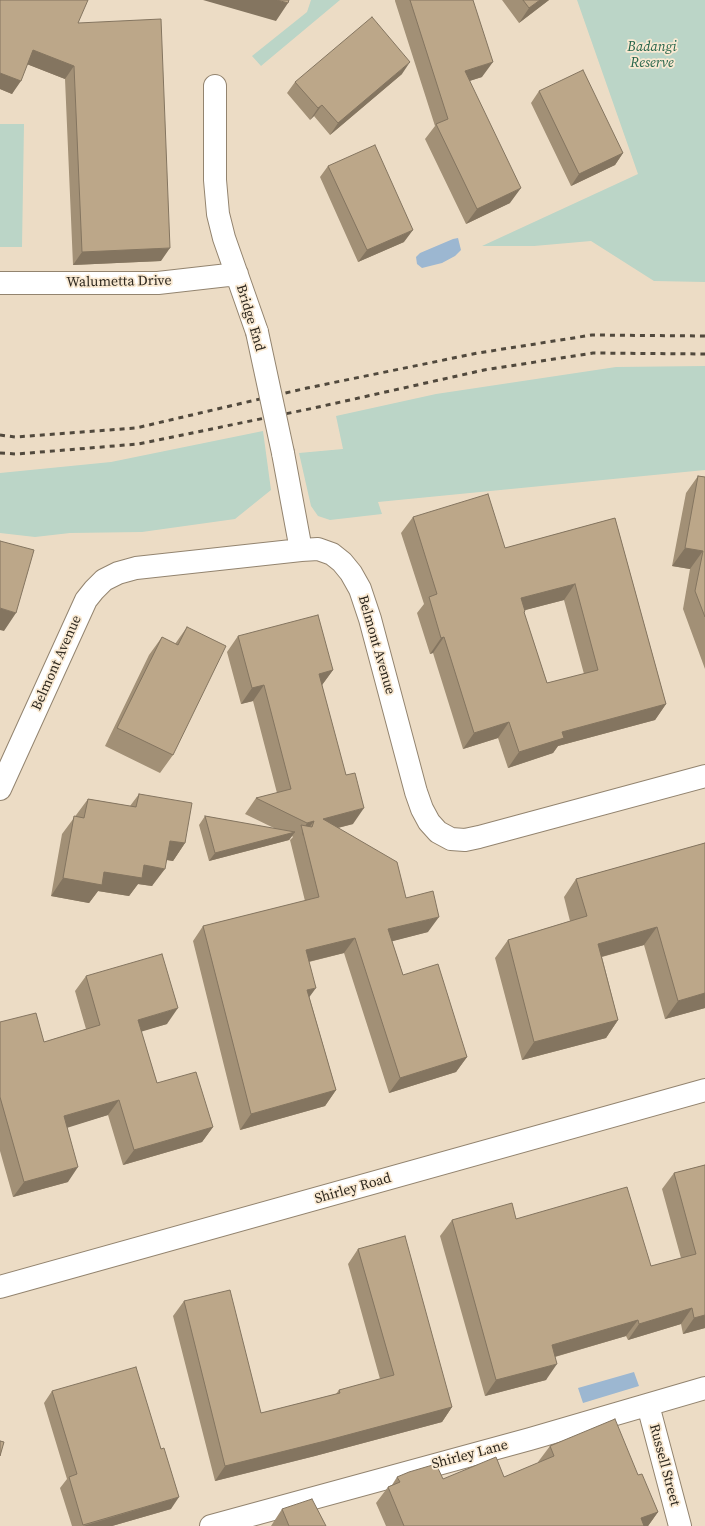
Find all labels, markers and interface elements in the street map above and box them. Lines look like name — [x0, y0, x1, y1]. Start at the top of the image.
park label: Badangi Reserve — [627, 39, 677, 72]
street label: Walumetta Drive — [66, 273, 172, 291]
street label: Bridge End — [232, 283, 268, 353]
street label: Belmont Avenue — [354, 593, 398, 697]
street label: Belmont Avenue — [28, 613, 86, 713]
street label: Shirley Road — [313, 1170, 393, 1208]
street label: Russell Street — [645, 1422, 683, 1508]
street label: Shirley Lane — [430, 1437, 510, 1473]

